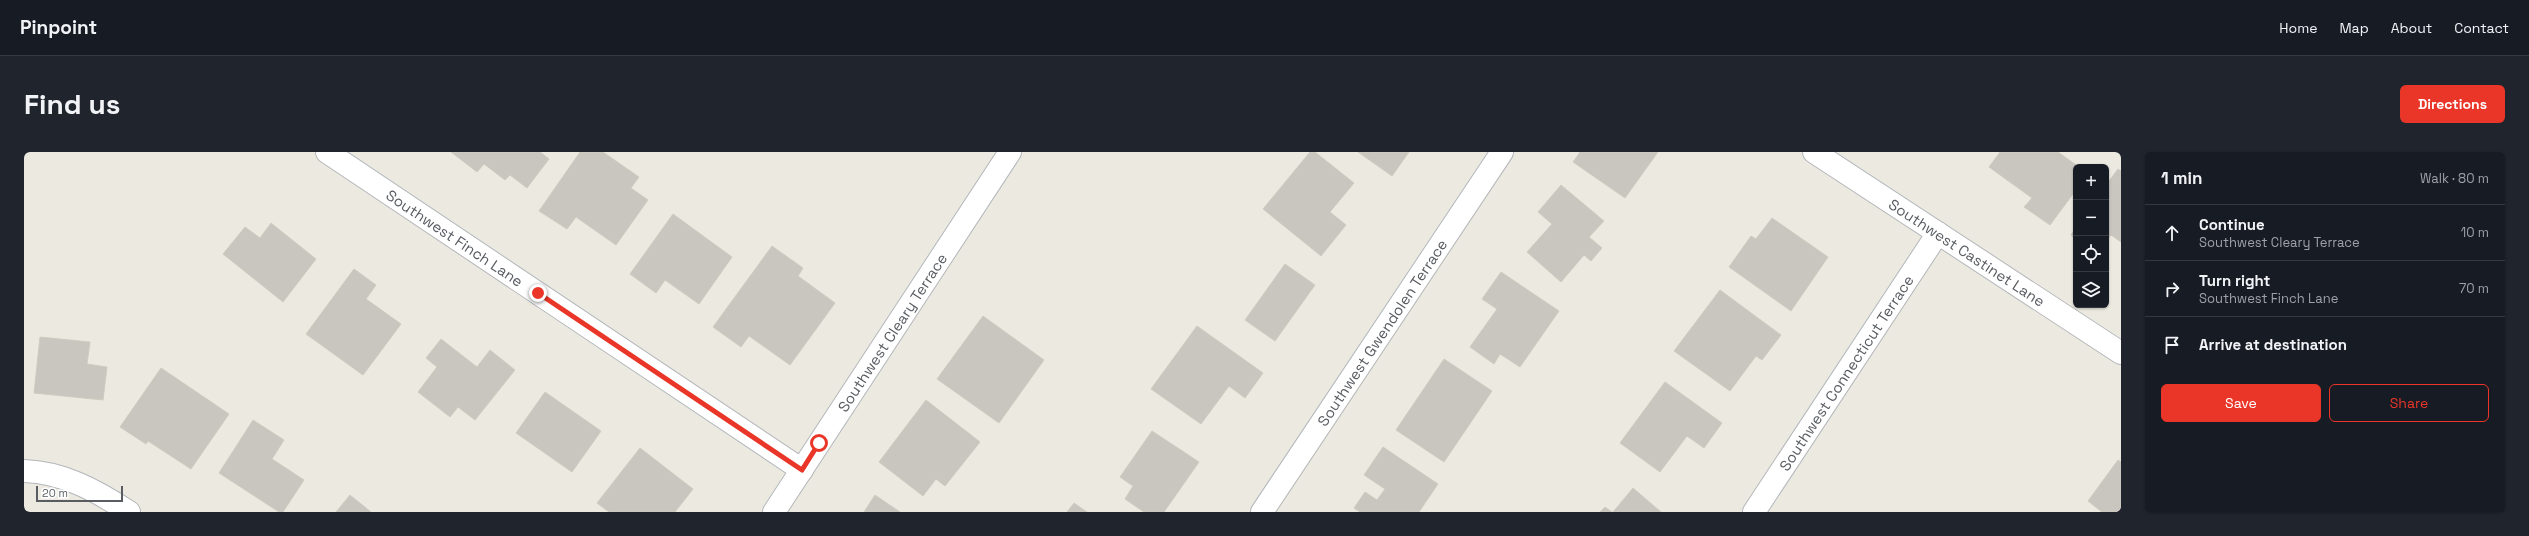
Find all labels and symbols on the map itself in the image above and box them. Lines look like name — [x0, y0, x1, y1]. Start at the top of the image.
street label: Southwest Finch Lane — [383, 185, 527, 290]
street label: Southwest Castinet Lane — [1885, 194, 2049, 310]
street label: Southwest Gwendolen Terrace — [1313, 235, 1451, 429]
street label: Southwest Cleary Terrace — [833, 249, 951, 415]
street label: Southwest Connecticut Terrace — [1775, 271, 1917, 474]
route end — [529, 284, 547, 302]
route start — [810, 434, 828, 452]
scale bar — [36, 484, 123, 503]

